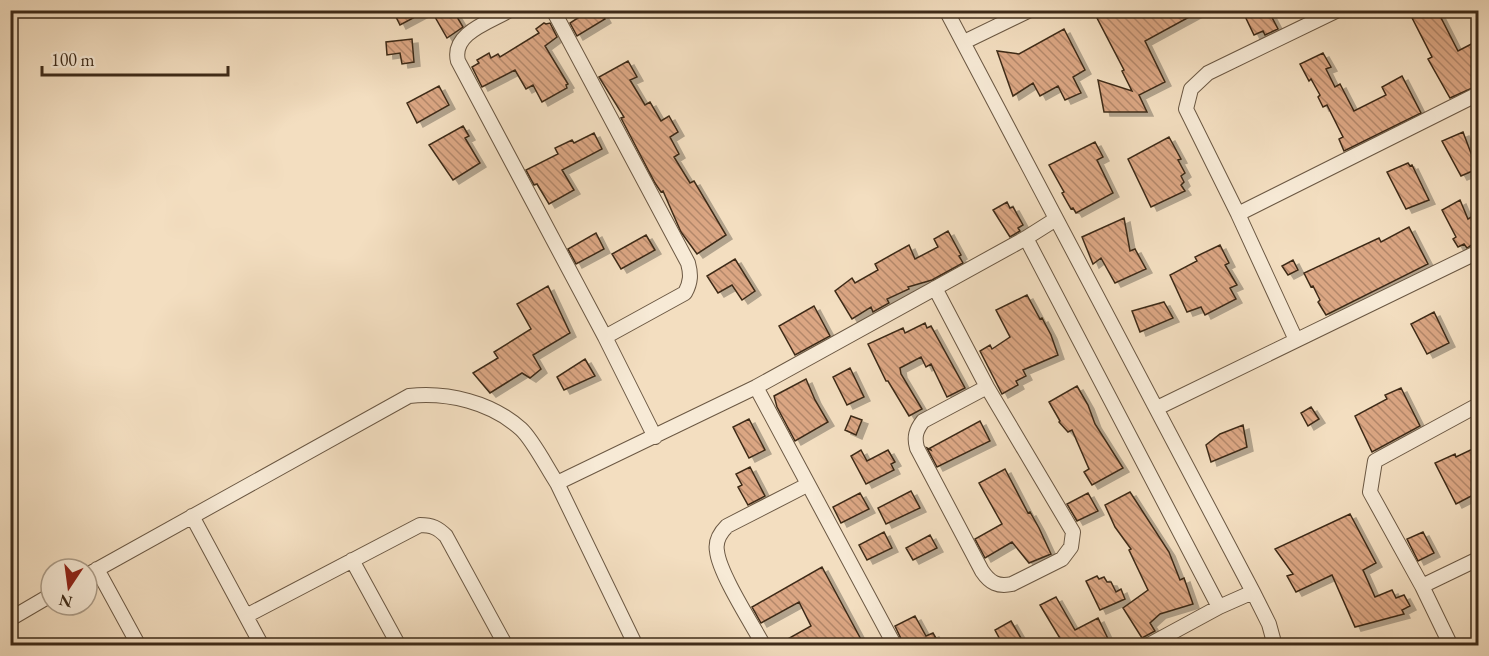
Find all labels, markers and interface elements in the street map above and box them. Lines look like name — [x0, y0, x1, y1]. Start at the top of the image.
scale bar — [42, 39, 228, 77]
text: 100 m — [51, 48, 95, 71]
north arrow — [39, 557, 99, 617]
text: N — [57, 589, 74, 613]

